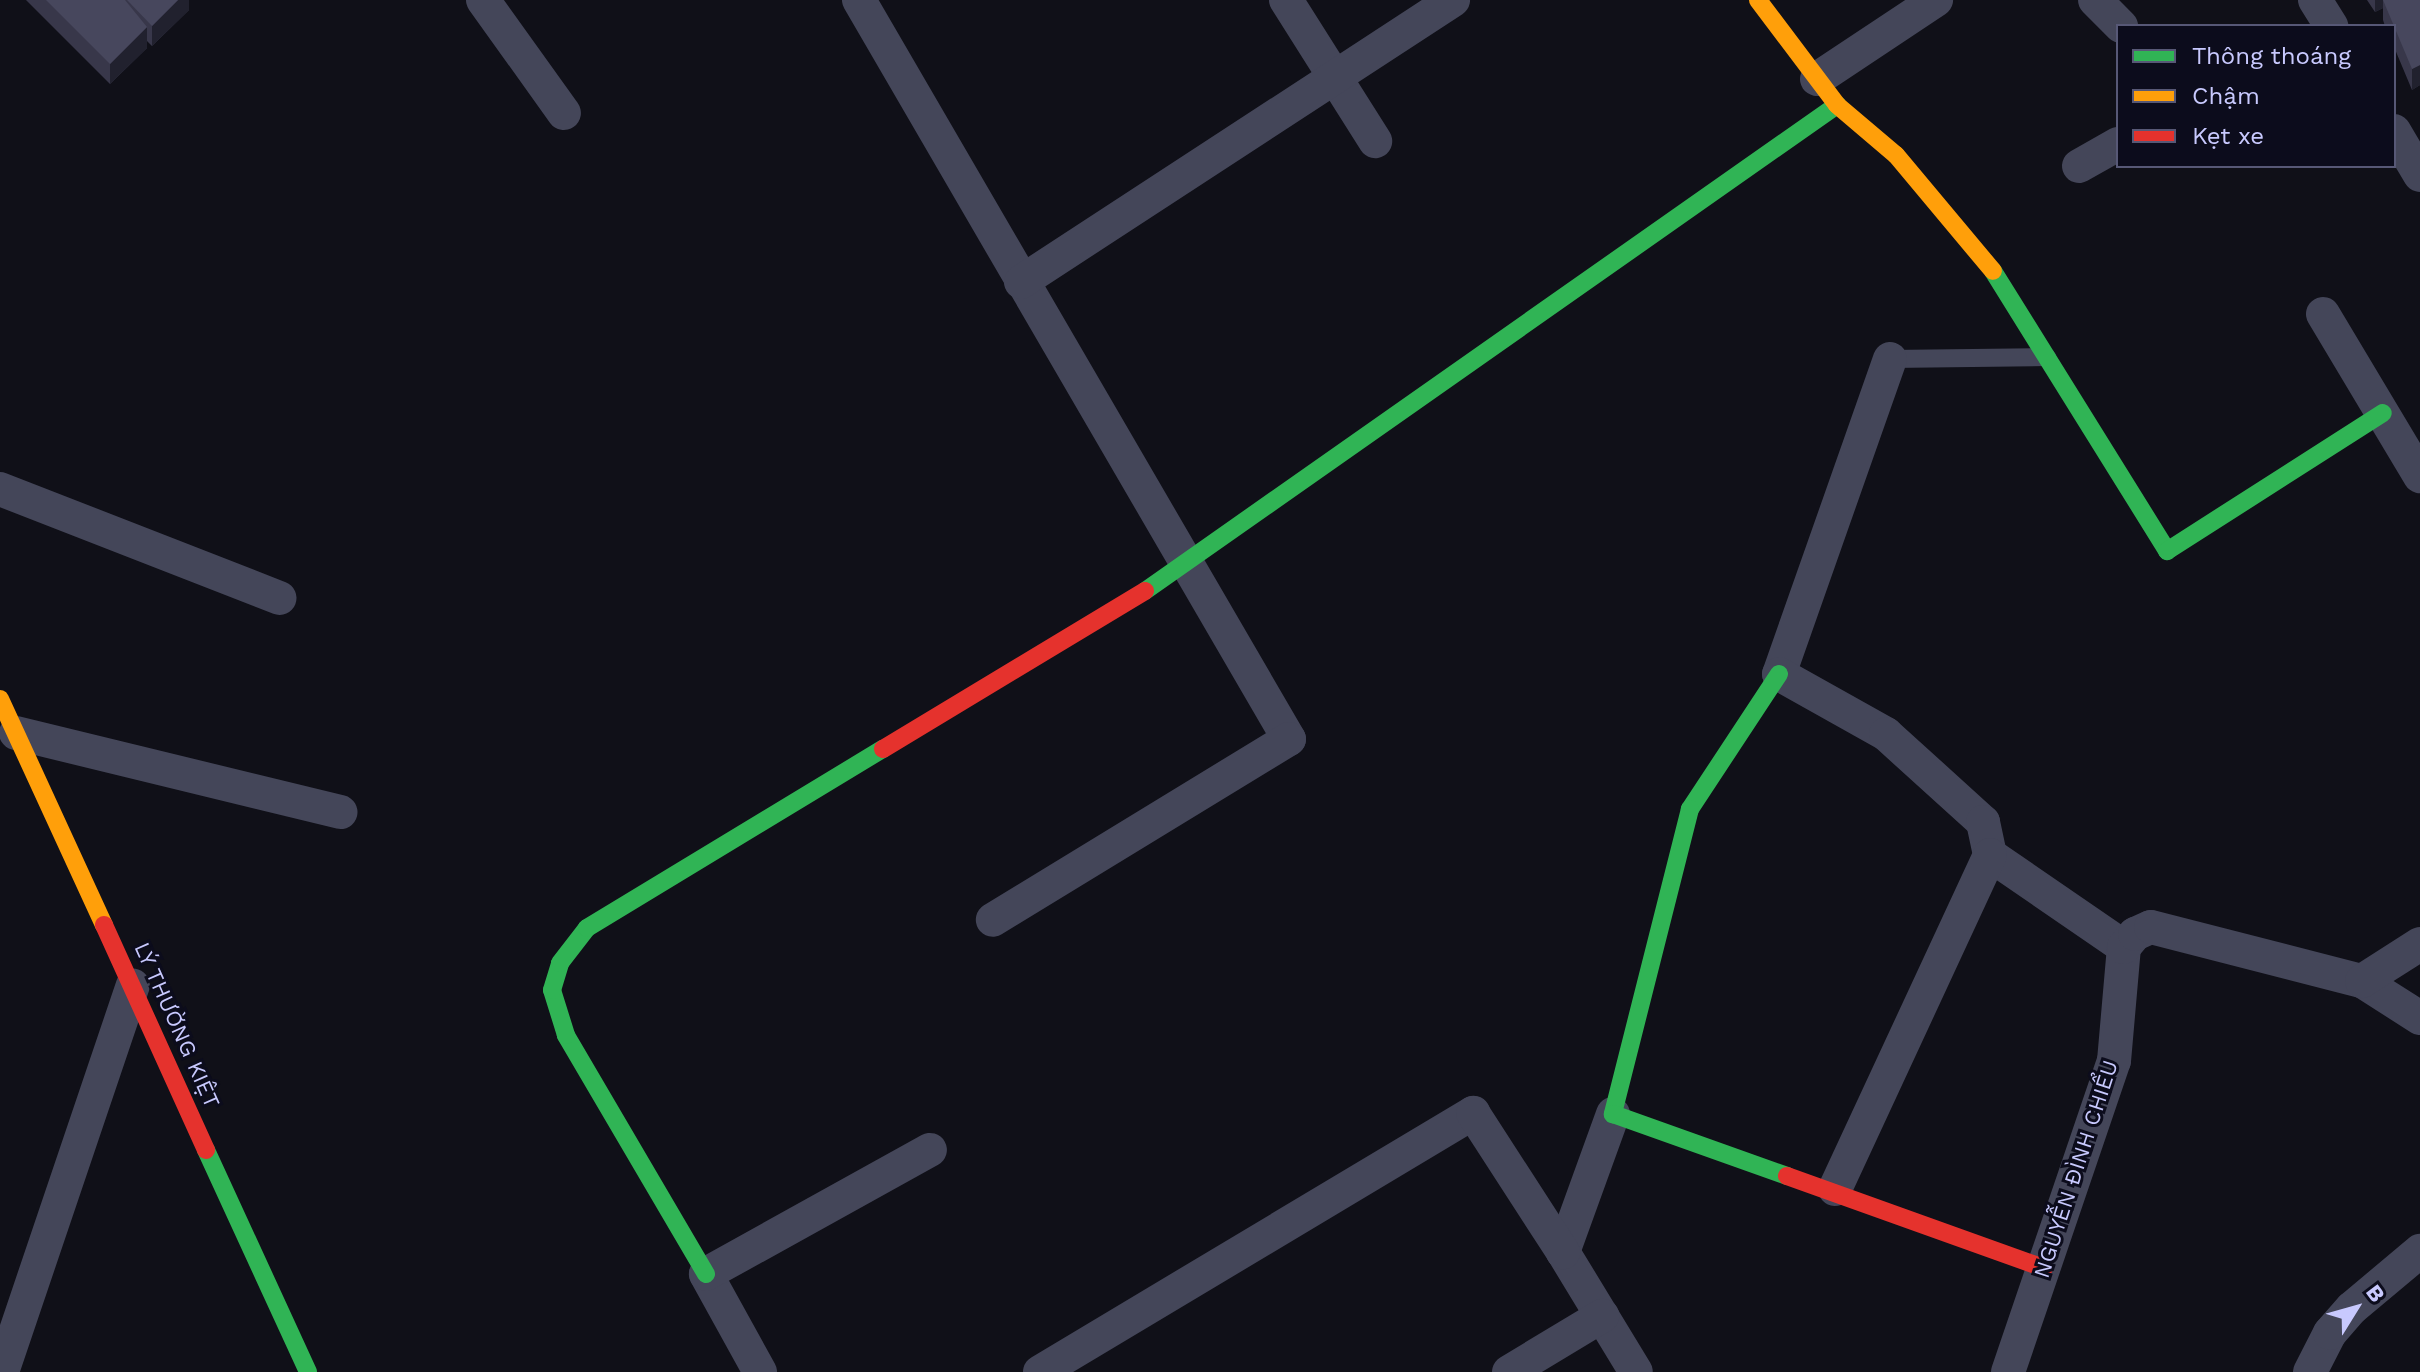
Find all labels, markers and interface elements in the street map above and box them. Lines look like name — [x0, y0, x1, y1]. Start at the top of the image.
legend — [2116, 24, 2396, 168]
text: Thông thoáng — [2192, 42, 2351, 70]
text: Chậm — [2192, 82, 2260, 110]
text: Kẹt xe — [2192, 122, 2264, 150]
street label: LÝ THƯỜNG KIỆT — [128, 937, 226, 1113]
street label: NGUYỄN ĐÌNH CHIỂU — [2028, 1057, 2124, 1281]
north arrow — [2316, 1268, 2396, 1348]
text: B — [2361, 1280, 2390, 1307]

